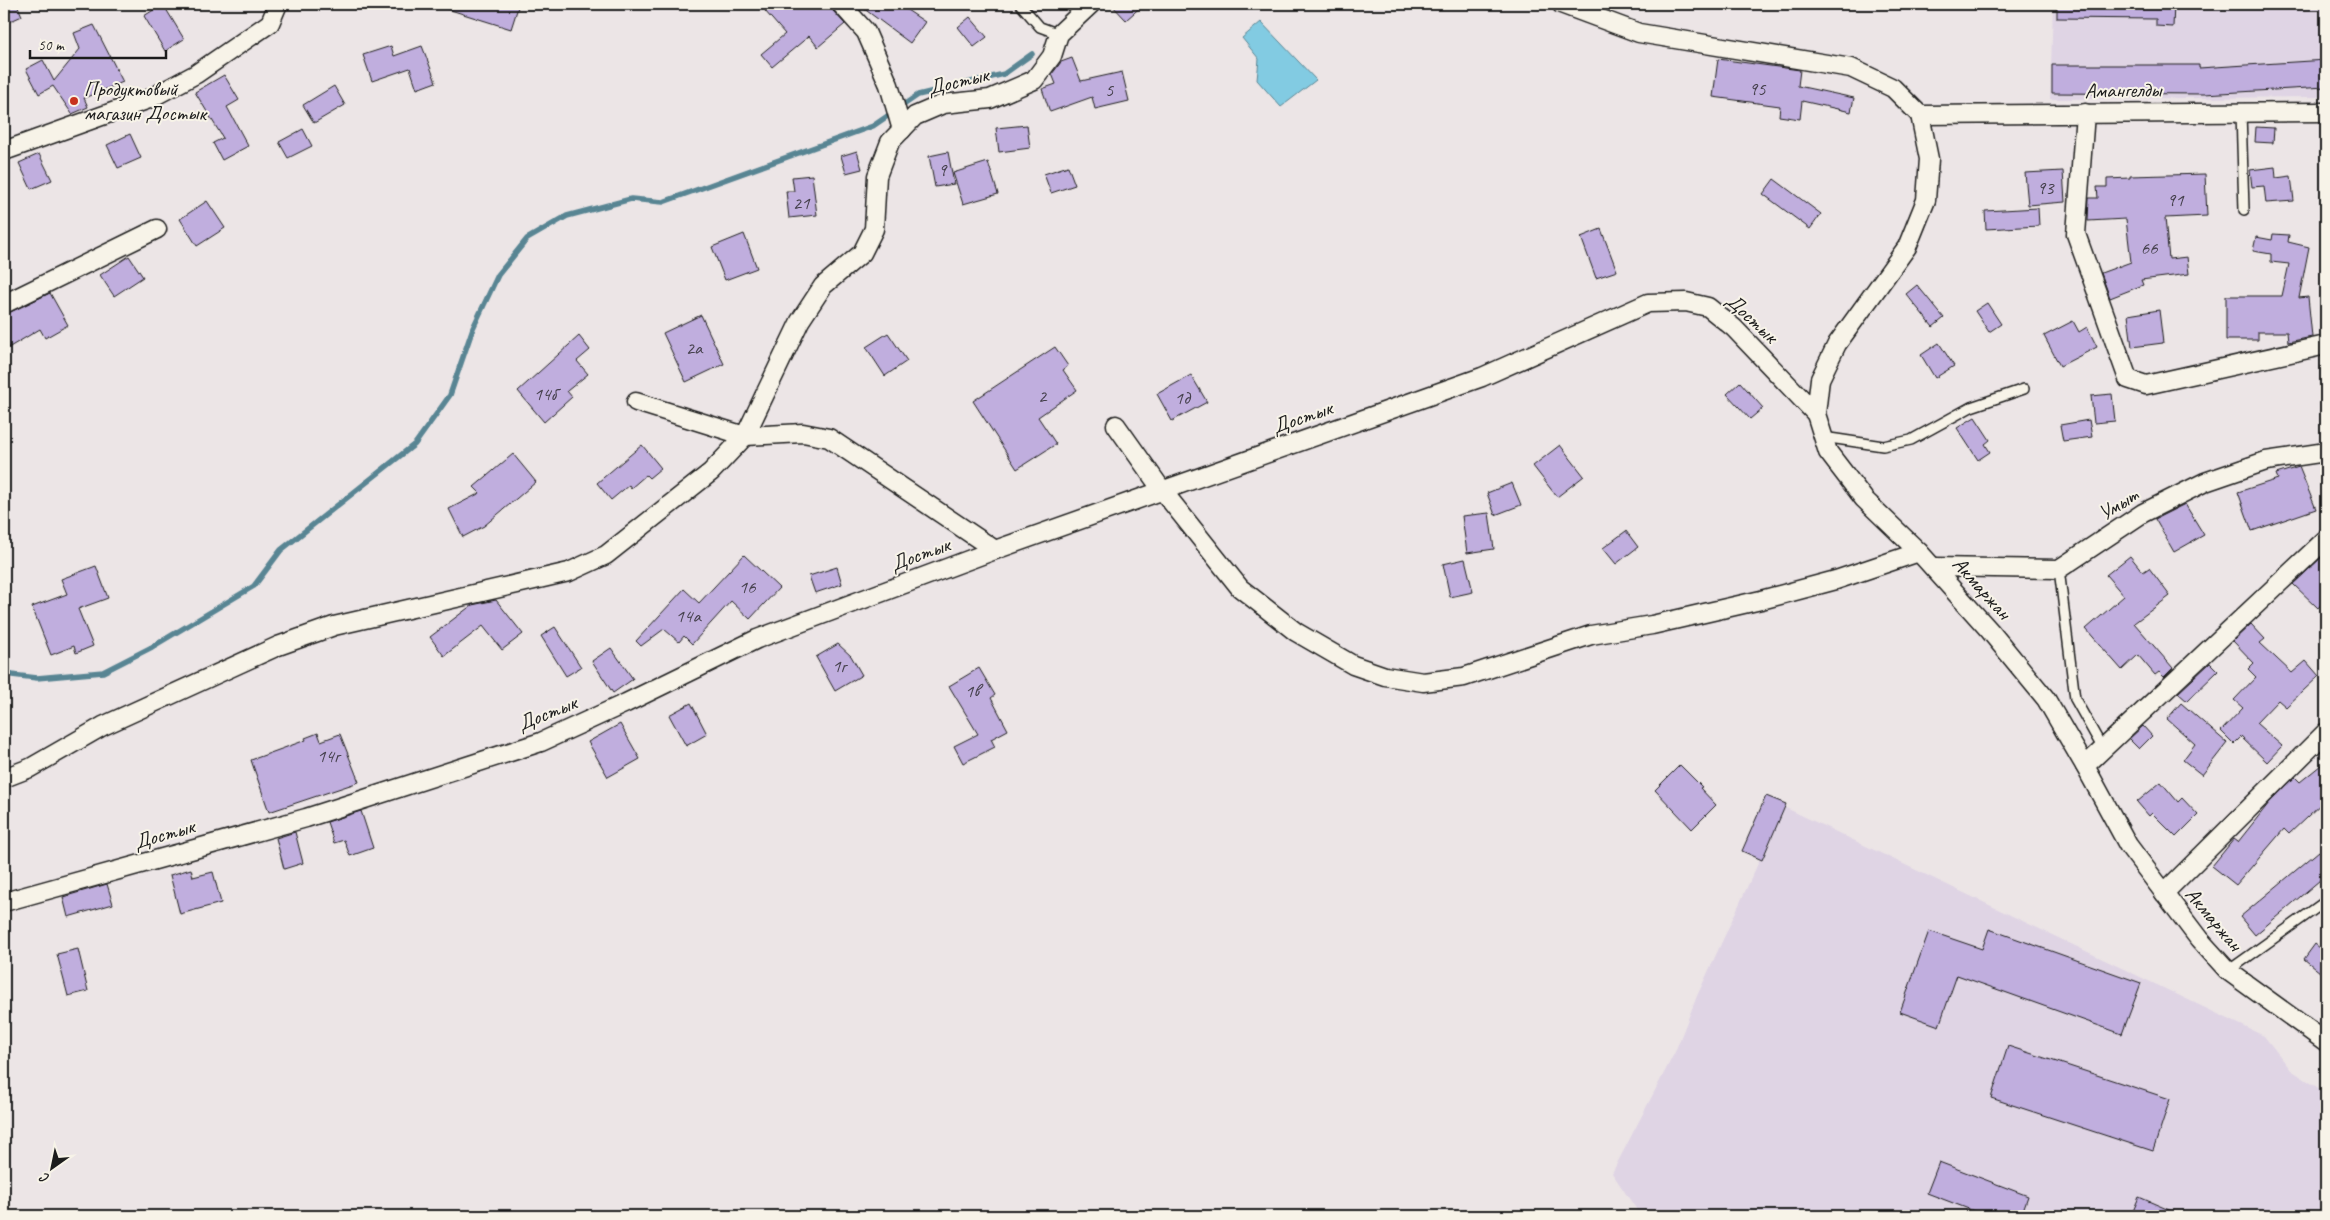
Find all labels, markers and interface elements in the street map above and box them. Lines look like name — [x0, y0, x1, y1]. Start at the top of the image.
scale bar — [30, 28, 166, 60]
text: 50 m — [38, 36, 65, 55]
street label: Достык — [925, 61, 993, 101]
place label: Продуктовый магазин Достык — [84, 76, 208, 126]
street label: Амангелды — [2084, 76, 2163, 104]
house number: 95 — [1748, 77, 1767, 101]
house number: 5 — [1105, 78, 1115, 102]
marker: Продуктовый магазин Достык — [68, 95, 80, 107]
house number: 9 — [938, 158, 948, 182]
house number: 93 — [2036, 176, 2055, 200]
house number: 91 — [2166, 188, 2185, 212]
house number: 21 — [792, 191, 811, 215]
house number: 66 — [2140, 236, 2159, 260]
street label: Достык — [1721, 287, 1785, 350]
house number: 2а — [686, 336, 704, 360]
house number: 14б — [534, 382, 562, 406]
house number: 2 — [1038, 384, 1048, 408]
house number: 1д — [1174, 386, 1192, 410]
street label: Достык — [1269, 394, 1338, 439]
street label: Умыт — [2093, 481, 2144, 526]
street label: Достык — [887, 530, 956, 577]
street label: Акмаржан — [1947, 551, 2018, 626]
house number: 16 — [738, 575, 757, 599]
house number: 14а — [675, 604, 702, 628]
house number: 1г — [832, 654, 849, 678]
house number: 1в — [965, 679, 983, 703]
street label: Достык — [514, 689, 583, 737]
house number: 14г — [317, 744, 342, 768]
street label: Достык — [131, 812, 199, 855]
street label: Акмаржан — [2180, 882, 2249, 957]
north arrow — [28, 1142, 78, 1192]
text: С — [36, 1168, 53, 1187]

